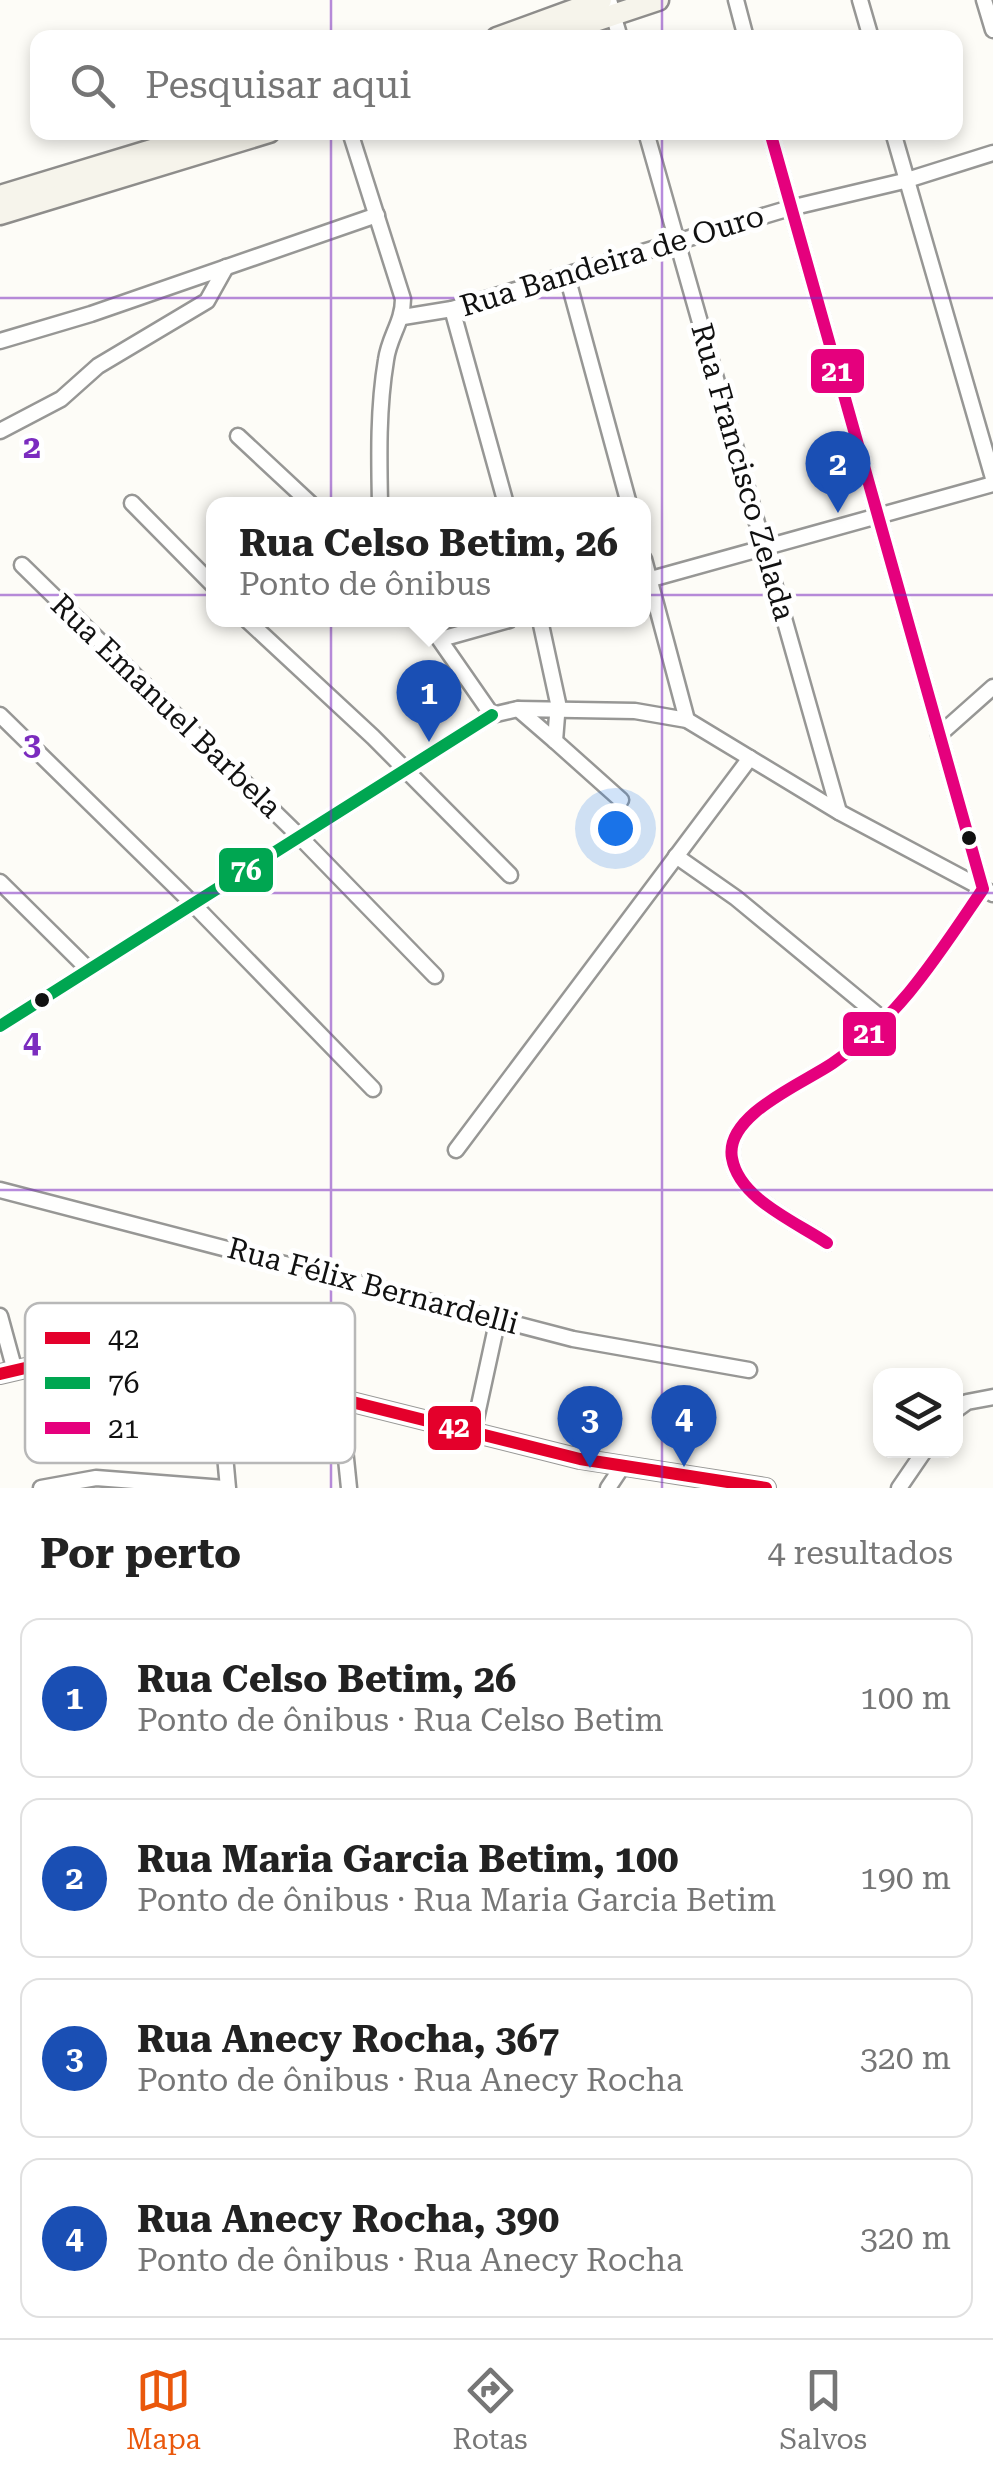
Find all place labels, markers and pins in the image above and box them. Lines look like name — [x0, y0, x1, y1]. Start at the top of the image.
pin: 2 — [806, 430, 870, 513]
pin: 1 — [396, 660, 462, 742]
unlabelled marker — [959, 828, 979, 848]
unlabelled marker — [32, 990, 52, 1010]
pin: 4 — [652, 1384, 716, 1467]
pin: 3 — [558, 1386, 622, 1468]

